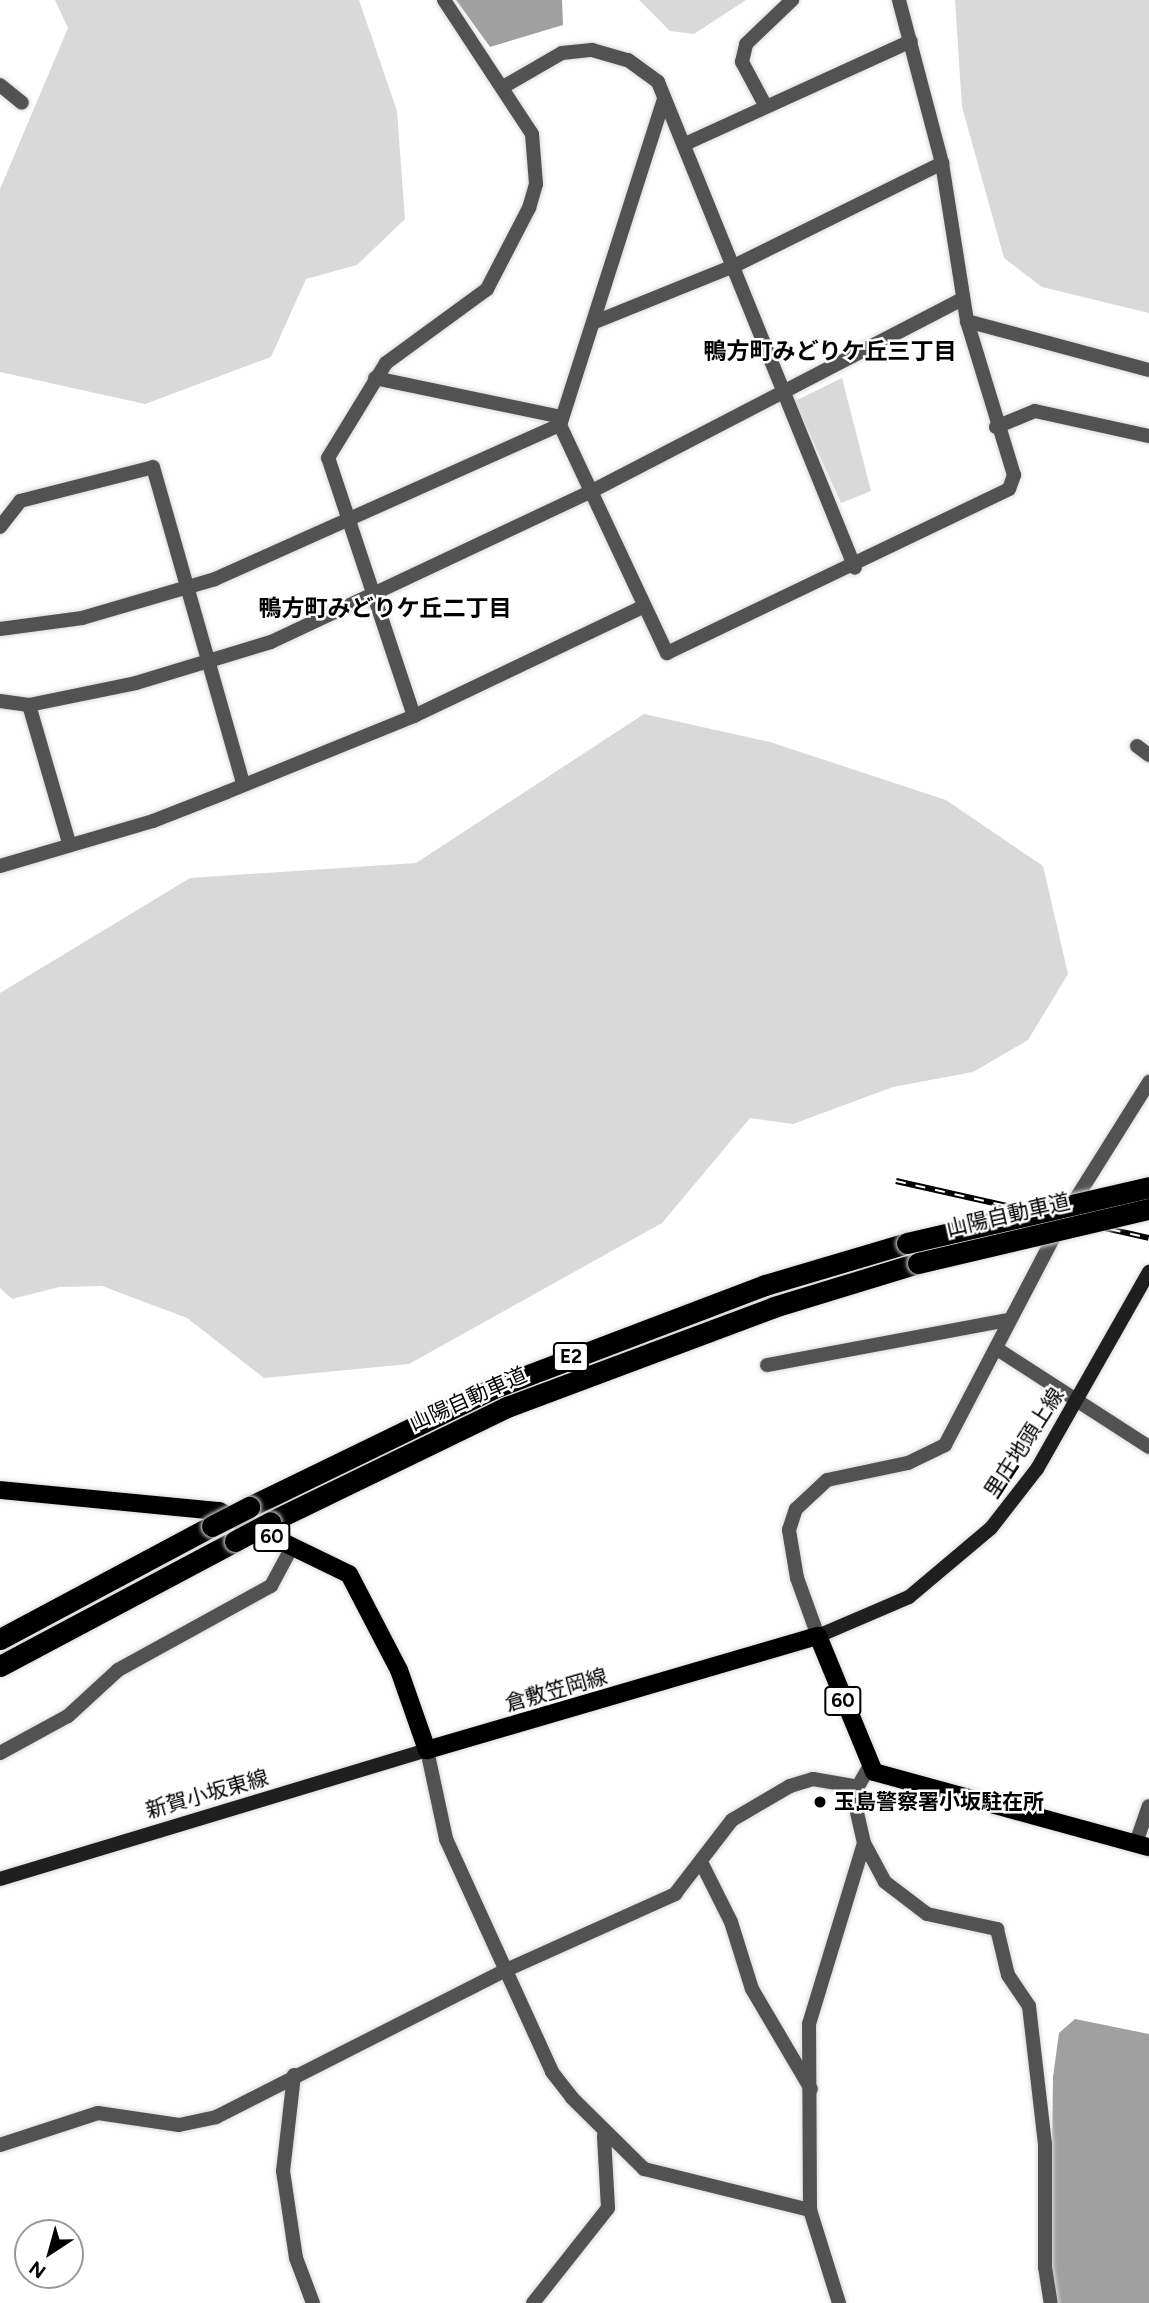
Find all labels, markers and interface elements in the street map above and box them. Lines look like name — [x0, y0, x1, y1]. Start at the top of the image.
district label: 鴨方町みどりケ丘三丁目 — [704, 337, 956, 365]
district label: 鴨方町みどりケ丘二丁目 — [259, 594, 511, 622]
street label: 山陽自動車道 — [944, 1189, 1072, 1241]
road number: E2 — [552, 1342, 590, 1372]
street label: 山陽自動車道 — [405, 1362, 531, 1436]
street label: 里庄地頭上線 — [979, 1383, 1069, 1503]
road number: 60 — [253, 1522, 291, 1553]
street label: 倉敷笠岡線 — [502, 1663, 610, 1717]
road number: 60 — [824, 1686, 862, 1716]
street label: 新賀小坂東線 — [143, 1765, 271, 1823]
place label: 玉島警察署小坂駐在所 — [834, 1789, 1044, 1815]
marker: 玉島警察署小坂駐在所 — [812, 1794, 828, 1810]
north arrow — [14, 2219, 84, 2289]
text: N — [25, 2256, 50, 2283]

